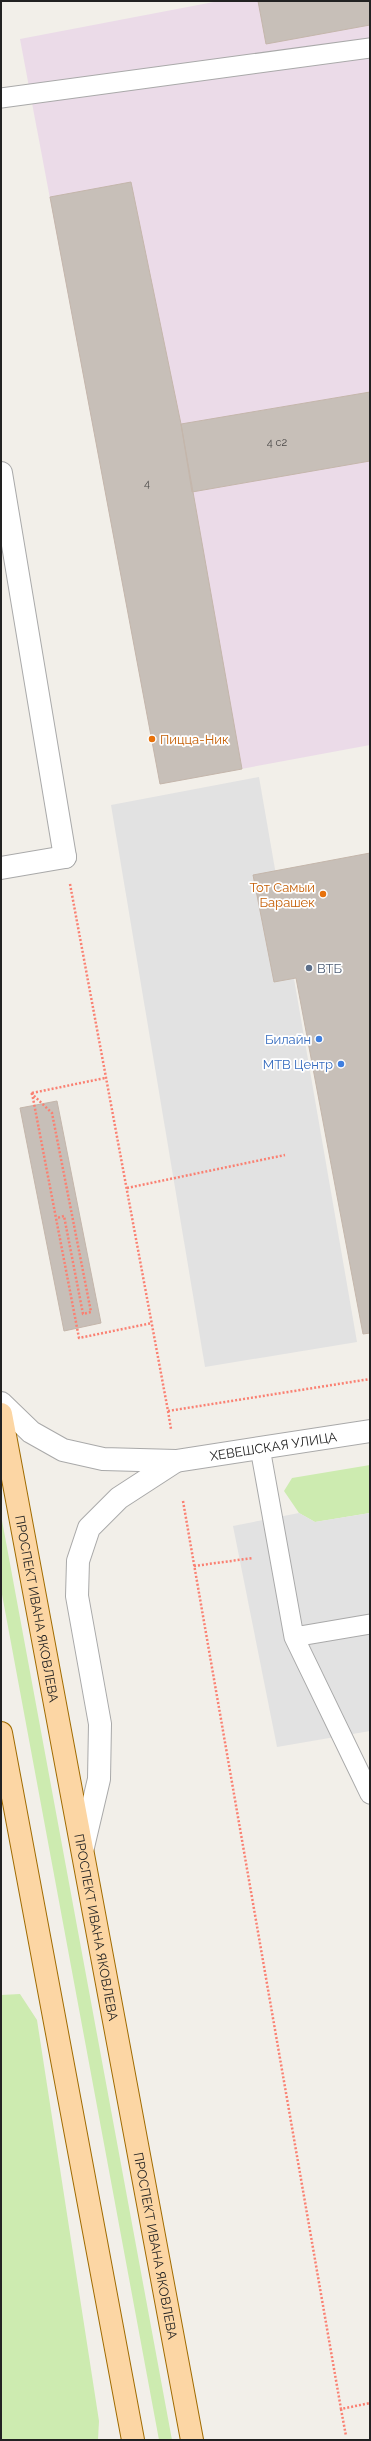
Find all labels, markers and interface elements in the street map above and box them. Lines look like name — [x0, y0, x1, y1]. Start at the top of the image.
house number: 4 с2 — [267, 436, 288, 449]
house number: 4 — [144, 477, 150, 490]
place label: Пицца-Ник — [160, 732, 229, 747]
marker: Пицца-Ник — [147, 734, 157, 744]
place label: Тот Самый Барашек — [250, 880, 315, 910]
marker: Тот Самый Барашек — [318, 889, 328, 899]
place label: ВТБ — [317, 961, 342, 976]
marker: ВТБ — [304, 963, 314, 973]
place label: Билайн — [265, 1032, 311, 1047]
marker: Билайн — [314, 1034, 324, 1044]
place label: МТВ Центр — [263, 1057, 333, 1072]
marker: МТВ Центр — [336, 1059, 346, 1069]
street label: ХЕВЕШСКАЯ УЛИЦА — [209, 1429, 338, 1464]
street label: ПРОСПЕКТ ИВАНА ЯКОВЛЕВА — [12, 1514, 62, 1704]
street label: ПРОСПЕКТ ИВАНА ЯКОВЛЕВА — [71, 1832, 121, 2022]
street label: ПРОСПЕКТ ИВАНА ЯКОВЛЕВА — [131, 2151, 180, 2341]

